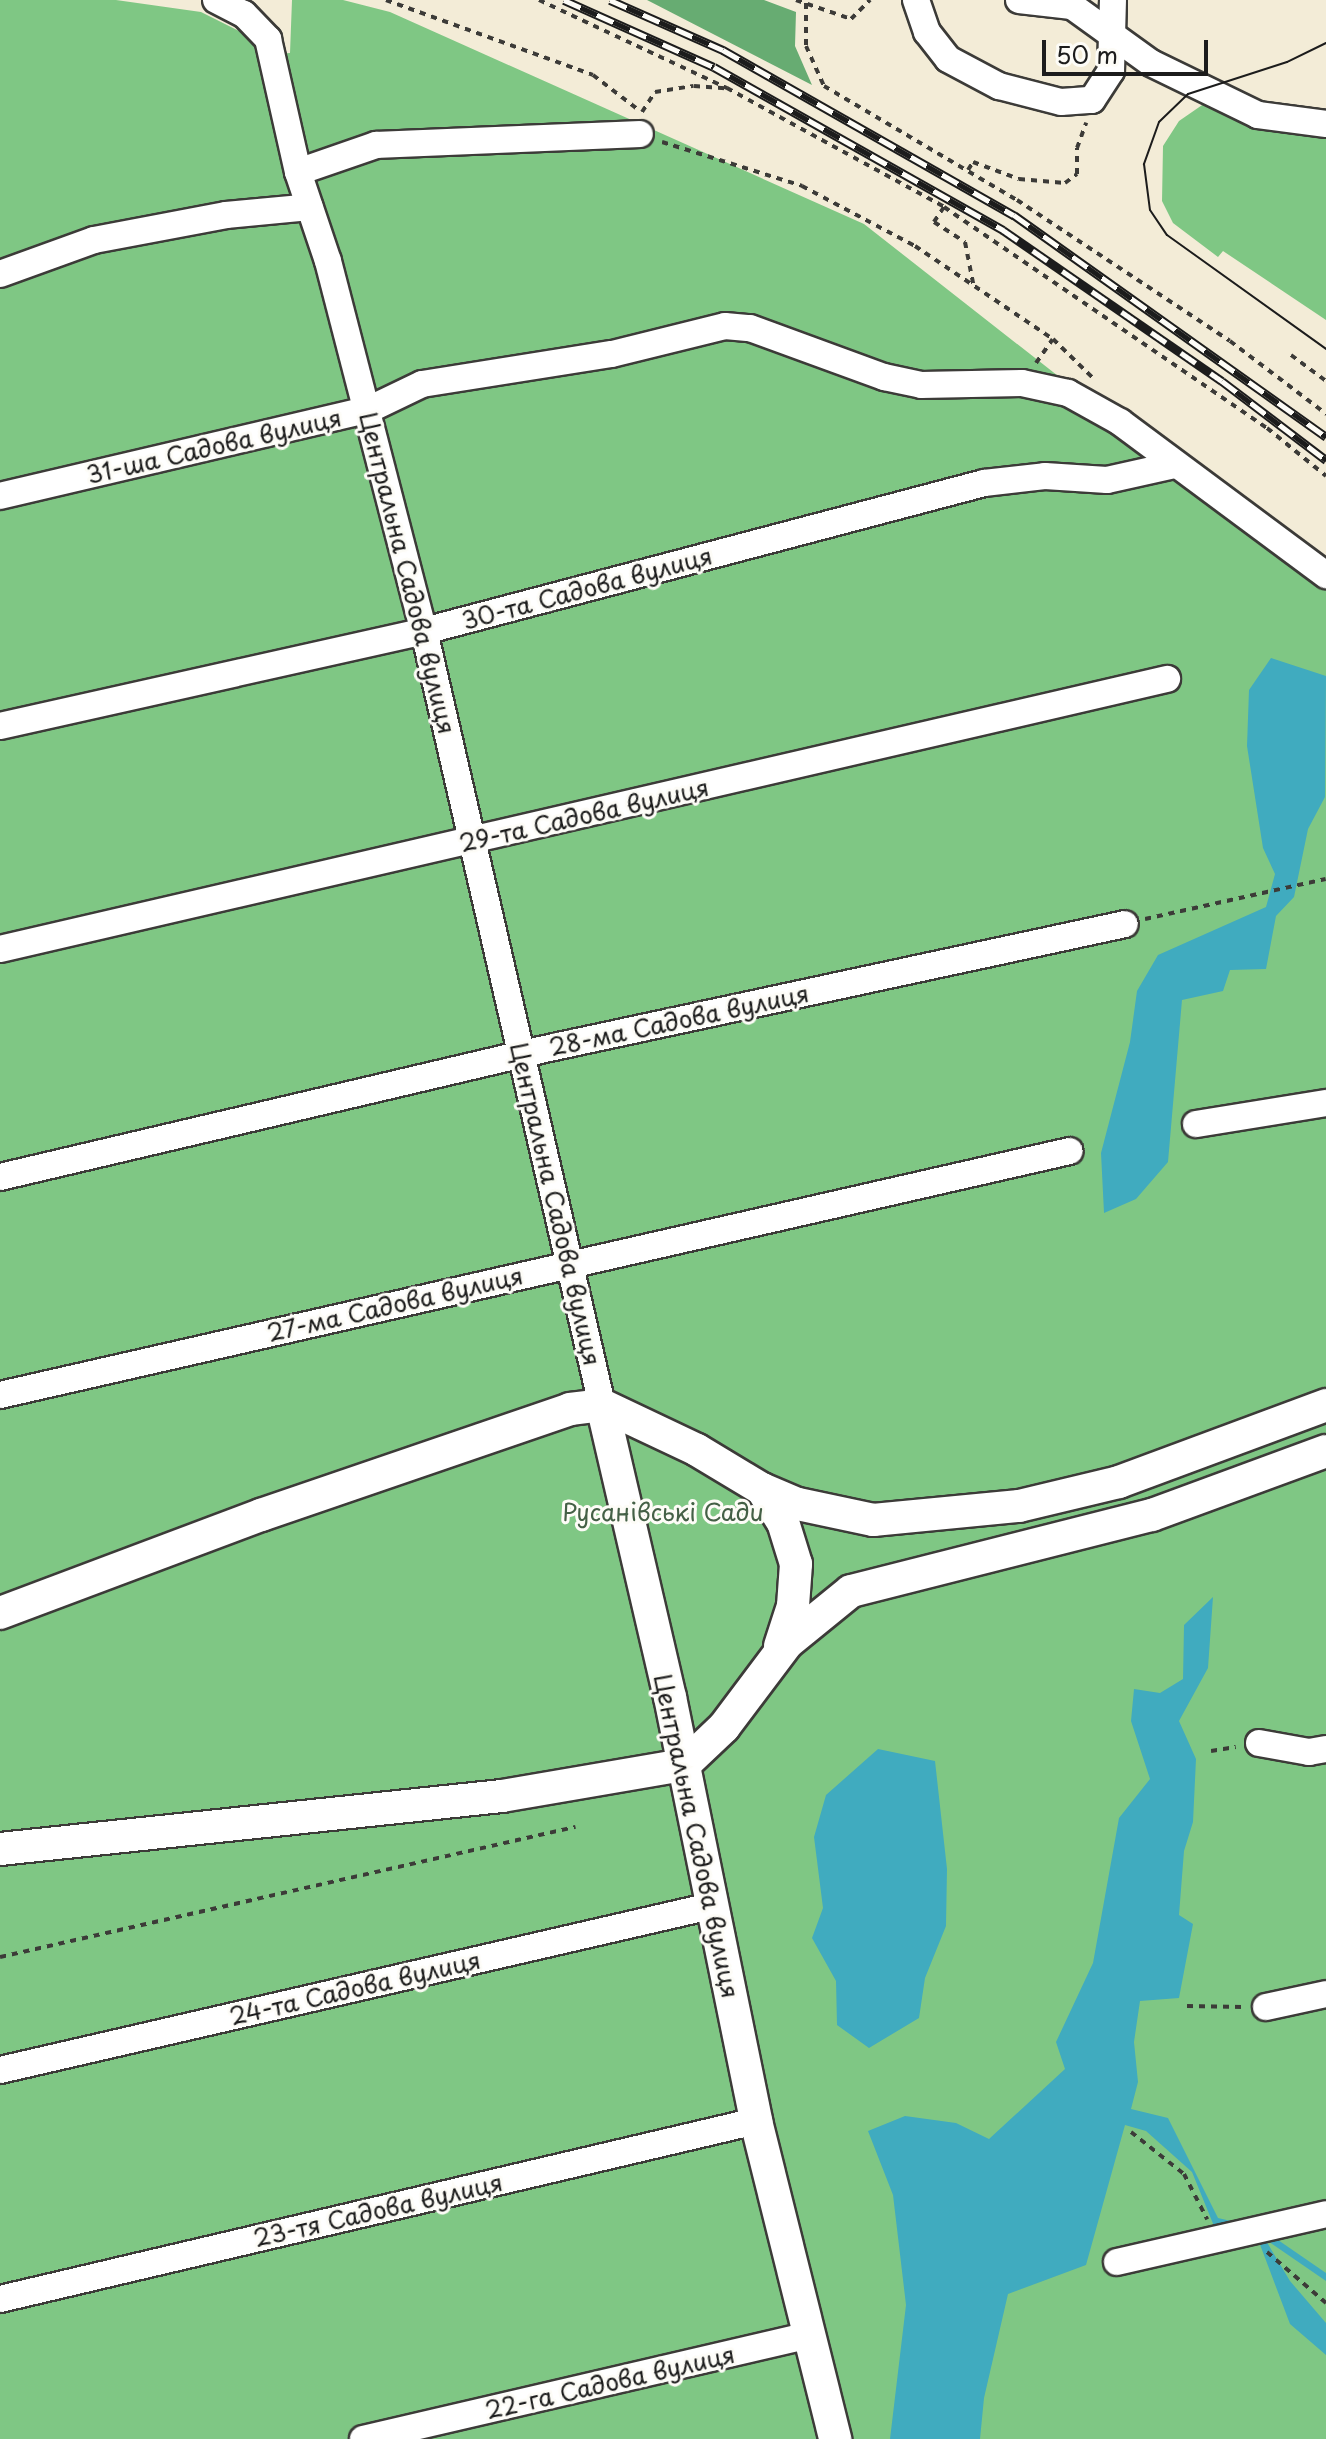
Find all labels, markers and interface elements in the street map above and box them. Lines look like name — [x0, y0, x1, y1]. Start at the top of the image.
scale bar — [1046, 24, 1212, 74]
text: 50 m — [1056, 36, 1118, 72]
street label: 31-ша Садова вулиця — [84, 403, 344, 489]
street label: Центральна Садова вулиця — [354, 409, 462, 737]
street label: 30-та Садова вулиця — [459, 541, 715, 635]
street label: 29-та Садова вулиця — [456, 772, 712, 858]
street label: 28-ма Садова вулиця — [546, 978, 812, 1062]
street label: Центральна Садова вулиця — [505, 1039, 607, 1369]
street label: 27-ма Садова вулиця — [264, 1260, 526, 1348]
park label: Русанівські Сади — [563, 1498, 763, 1526]
street label: Центральна Садова вулиця — [648, 1671, 746, 2001]
street label: 24-та Садова вулиця — [226, 1945, 484, 2031]
street label: 23-тя Садова вулиця — [250, 2167, 506, 2253]
street label: 22-га Садова вулиця — [482, 2339, 738, 2425]

